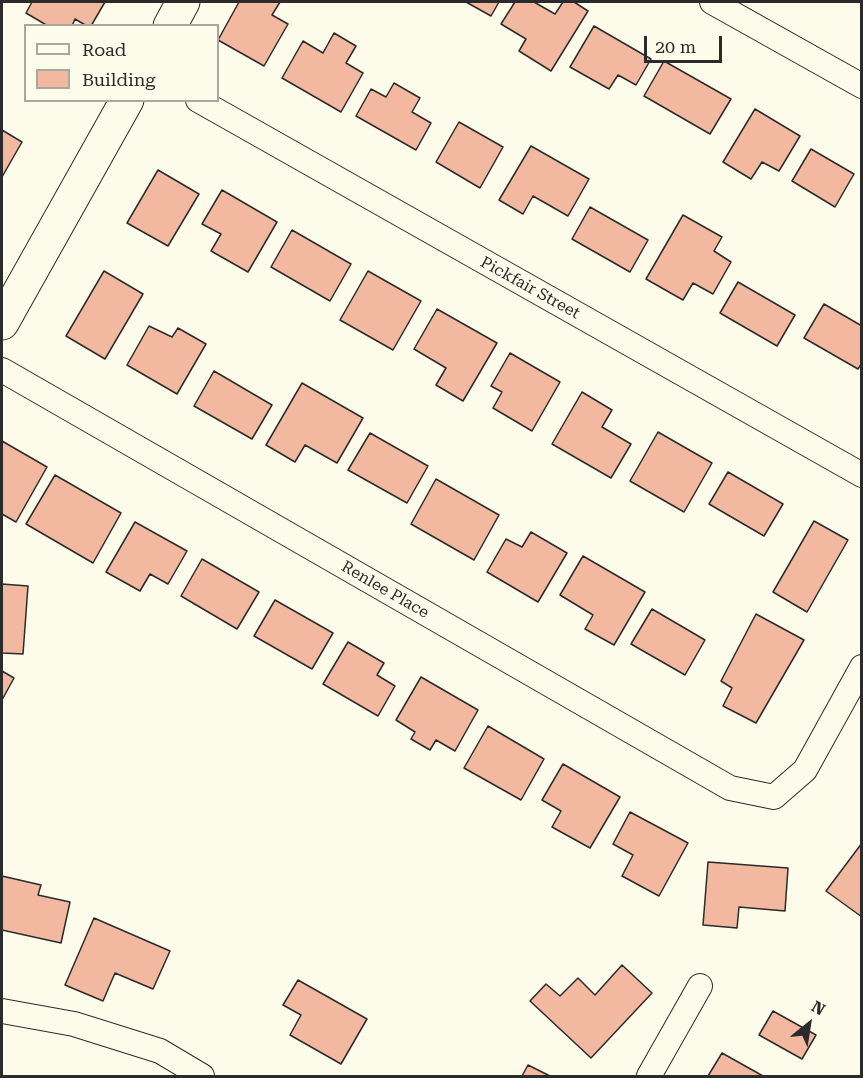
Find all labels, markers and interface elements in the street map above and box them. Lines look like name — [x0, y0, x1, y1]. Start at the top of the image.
legend — [24, 24, 219, 102]
scale bar — [647, 24, 725, 62]
text: 20 m — [655, 36, 696, 57]
text: Road — [82, 39, 126, 60]
text: Building — [82, 69, 156, 90]
street label: Pickfair Street — [477, 253, 583, 323]
street label: Renlee Place — [338, 557, 432, 623]
north arrow — [779, 994, 839, 1054]
text: N — [808, 997, 828, 1019]

